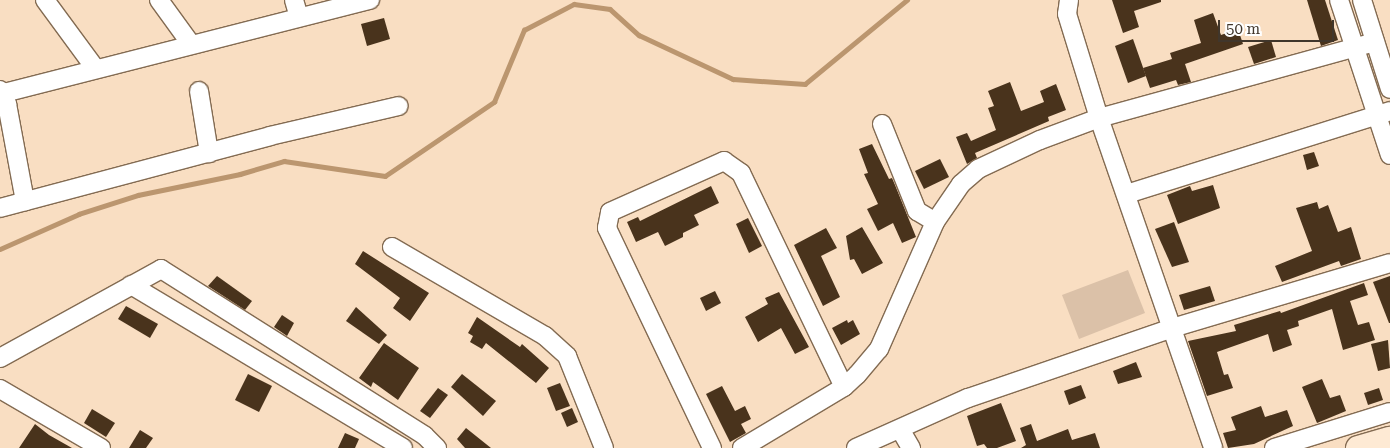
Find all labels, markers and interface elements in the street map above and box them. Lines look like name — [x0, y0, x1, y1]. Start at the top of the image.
scale bar — [1220, 10, 1336, 42]
text: 50 m — [1226, 20, 1260, 38]

